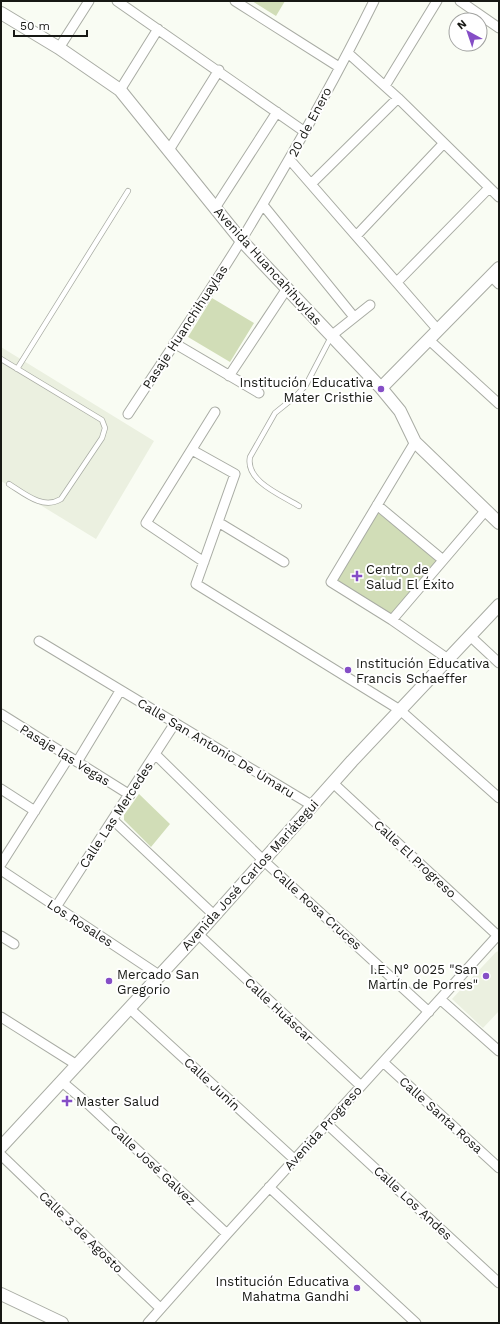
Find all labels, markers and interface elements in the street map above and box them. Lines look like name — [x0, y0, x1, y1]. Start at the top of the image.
scale bar — [14, 12, 87, 38]
north arrow — [448, 12, 488, 52]
text: N — [455, 17, 469, 32]
text: 50 m — [20, 19, 50, 33]
street label: 20 de Enero — [285, 84, 335, 159]
street label: Avenida Huancahihuylas — [211, 204, 325, 328]
street label: Pasaje Huanchihuaylas — [139, 262, 231, 392]
place label: Institución Educativa Mater Cristhie — [239, 375, 374, 405]
marker: Institución Educativa Mater Cristhie — [376, 384, 386, 394]
place label: Centro de Salud El Éxito — [366, 562, 455, 592]
marker: Centro de Salud El Éxito — [351, 570, 363, 582]
place label: Institución Educativa Francis Schaeffer — [356, 656, 490, 686]
marker: Institución Educativa Francis Schaeffer — [343, 665, 353, 675]
street label: Calle San Antonio De Umaru — [135, 695, 297, 801]
street label: Pasaje las Vegas — [17, 721, 113, 789]
street label: Calle Las Mercedes — [76, 759, 156, 871]
street label: Avenida José Carlos Mariátegui — [178, 797, 322, 953]
street label: Calle El Progreso — [371, 817, 460, 901]
street label: Calle Rosa Cruces — [269, 865, 365, 953]
street label: Los Rosales — [44, 896, 116, 950]
place label: I.E. N° 0025 "San Martín de Porres" — [368, 962, 478, 992]
place label: Mercado San Gregorio — [117, 967, 199, 997]
marker: I.E. N° 0025 "San Martín de Porres" — [481, 971, 491, 981]
street label: Calle Huáscar — [242, 975, 316, 1045]
marker: Mercado San Gregorio — [104, 976, 114, 986]
street label: Calle Junín — [181, 1054, 243, 1114]
street label: Calle Santa Rosa — [396, 1074, 486, 1157]
street label: Avenida Progreso — [281, 1083, 365, 1173]
place label: Master Salud — [76, 1094, 159, 1109]
marker: Master Salud — [61, 1095, 73, 1107]
street label: Calle José Galvez — [107, 1122, 199, 1209]
street label: Calle Los Andes — [371, 1163, 455, 1243]
street label: Calle 3 de Agosto — [36, 1188, 126, 1276]
place label: Institución Educativa Mahatma Gandhi — [215, 1274, 350, 1304]
marker: Institución Educativa Mahatma Gandhi — [352, 1283, 362, 1293]

